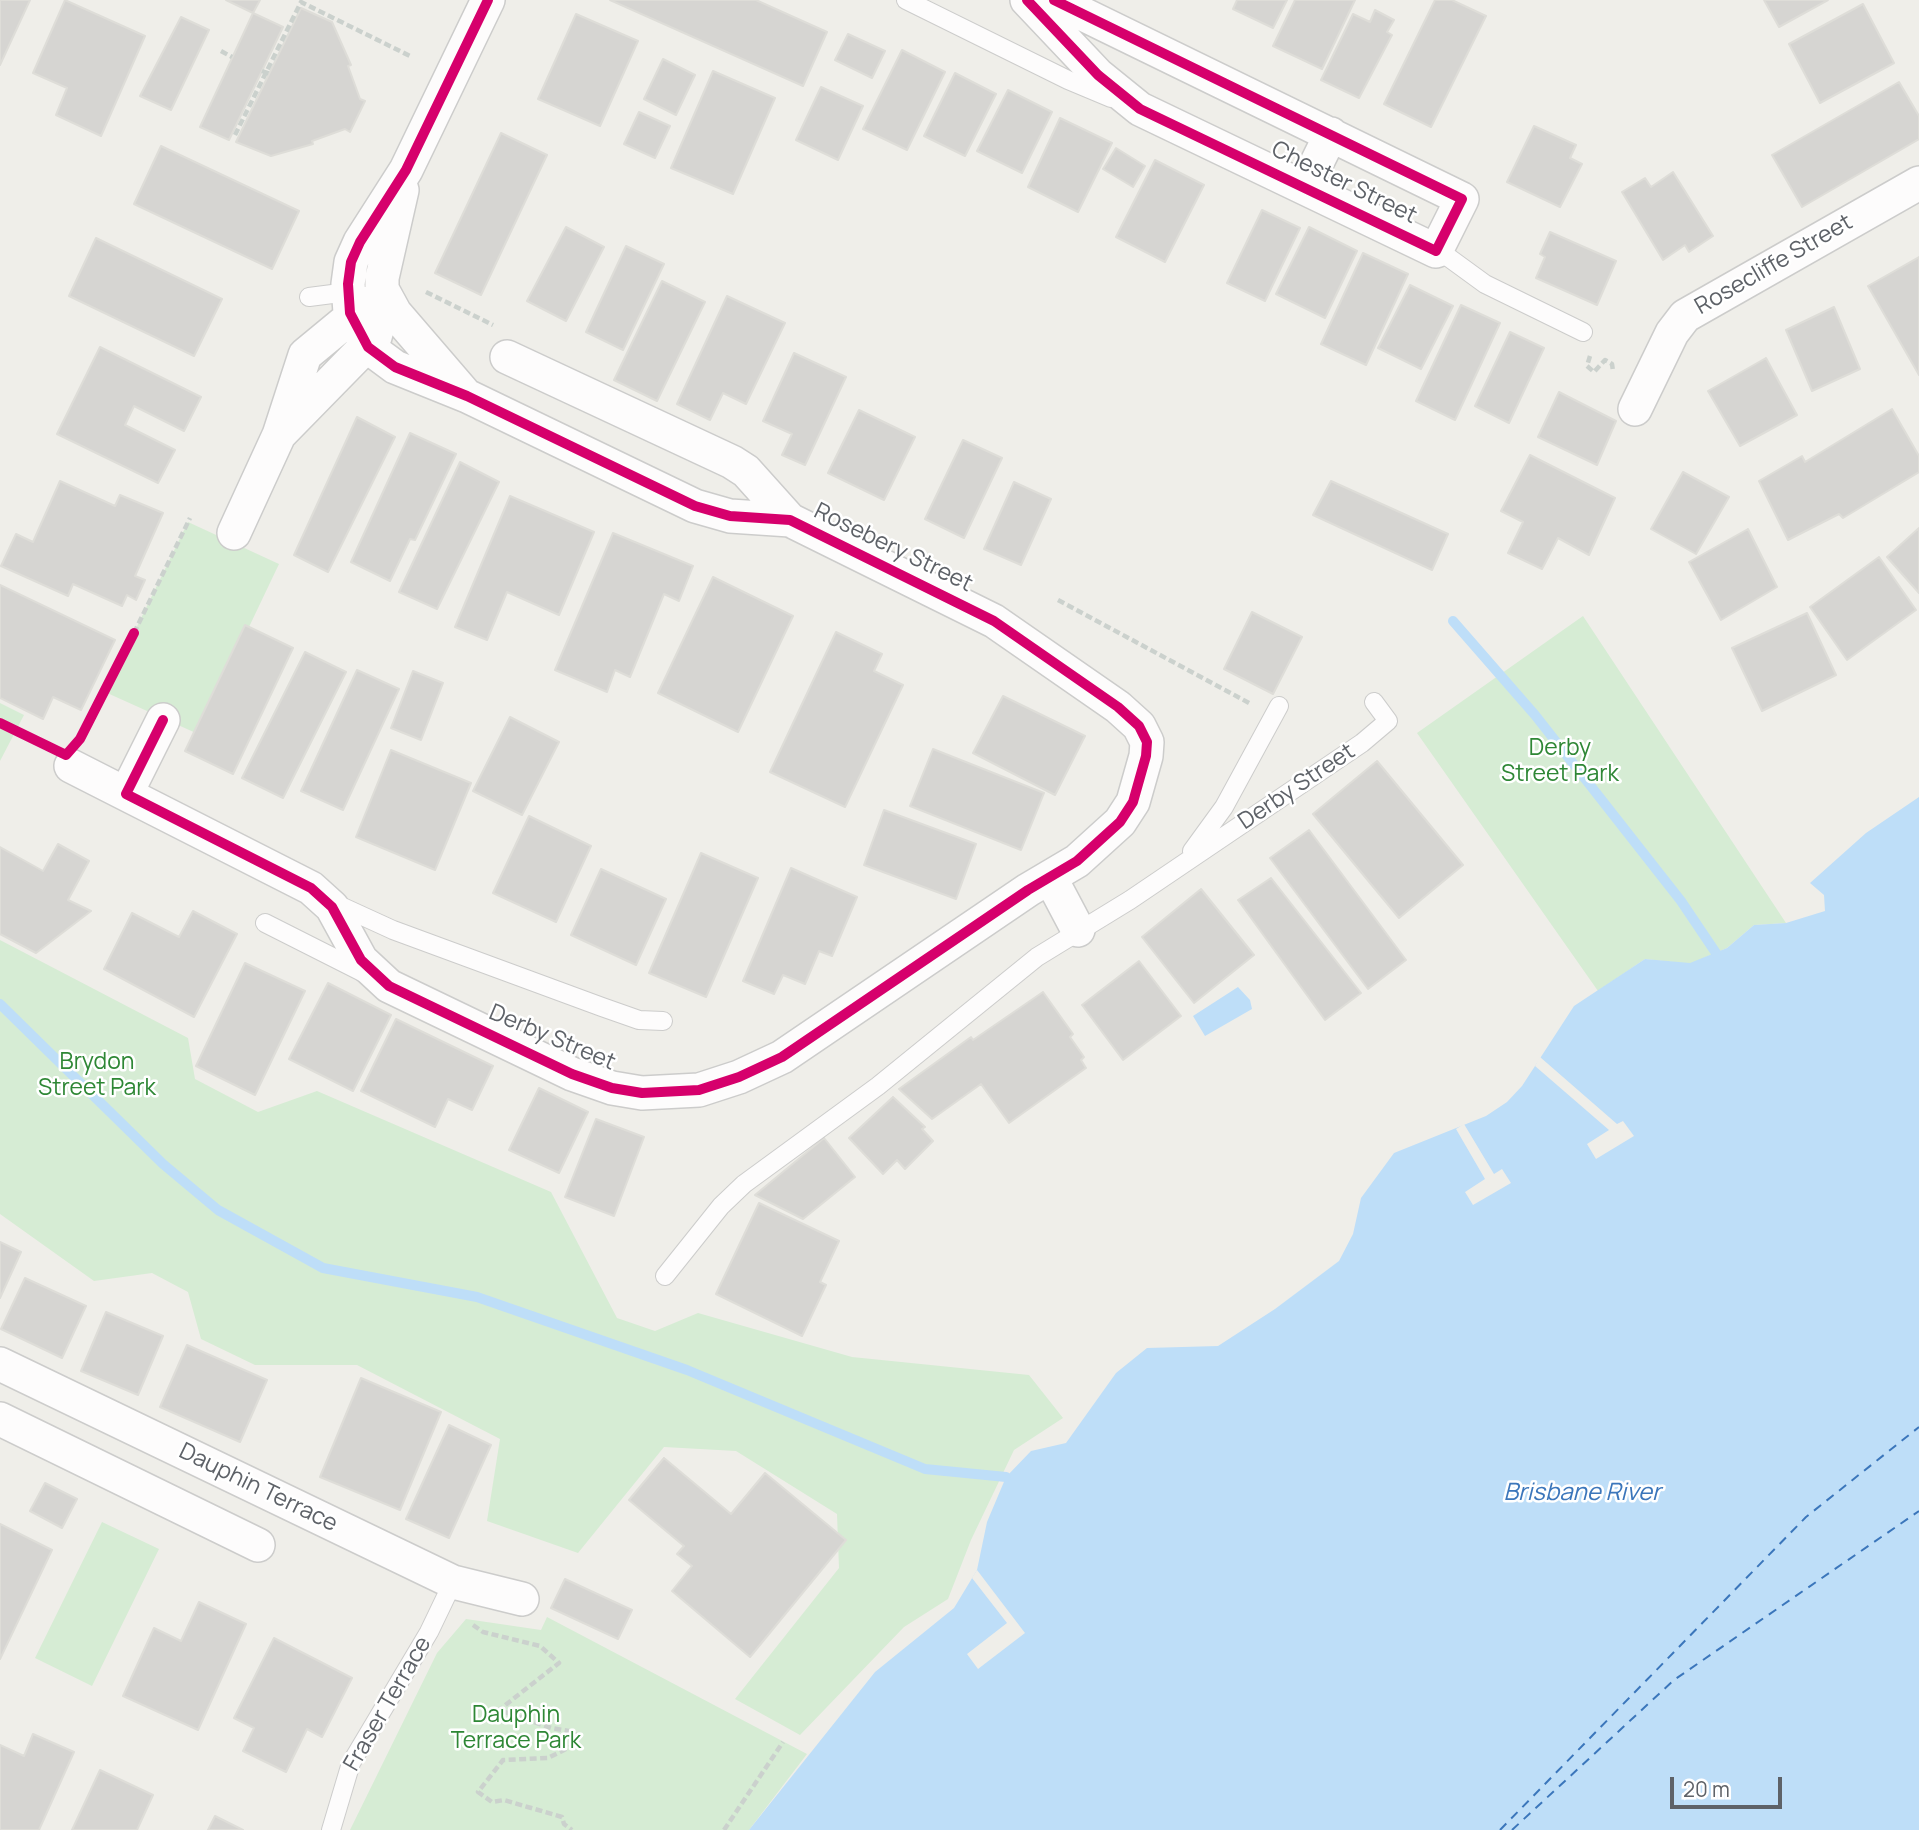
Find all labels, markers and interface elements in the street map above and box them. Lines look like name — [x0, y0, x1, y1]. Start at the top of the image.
street label: Chester Street — [1267, 136, 1421, 230]
street label: Rosecliffe Street — [1690, 209, 1858, 321]
street label: Rosebery Street — [809, 498, 977, 598]
park label: Derby Street Park — [1501, 735, 1619, 789]
street label: Derby Street — [1234, 738, 1360, 836]
street label: Derby Street — [485, 999, 619, 1077]
park label: Brydon Street Park — [38, 1049, 156, 1103]
street label: Dauphin Terrace — [174, 1438, 342, 1538]
water label: Brisbane River — [1503, 1479, 1661, 1507]
street label: Fraser Terrace — [338, 1632, 438, 1776]
park label: Dauphin Terrace Park — [451, 1702, 581, 1756]
scale bar — [1674, 1764, 1786, 1808]
text: 20 m — [1683, 1775, 1730, 1803]

